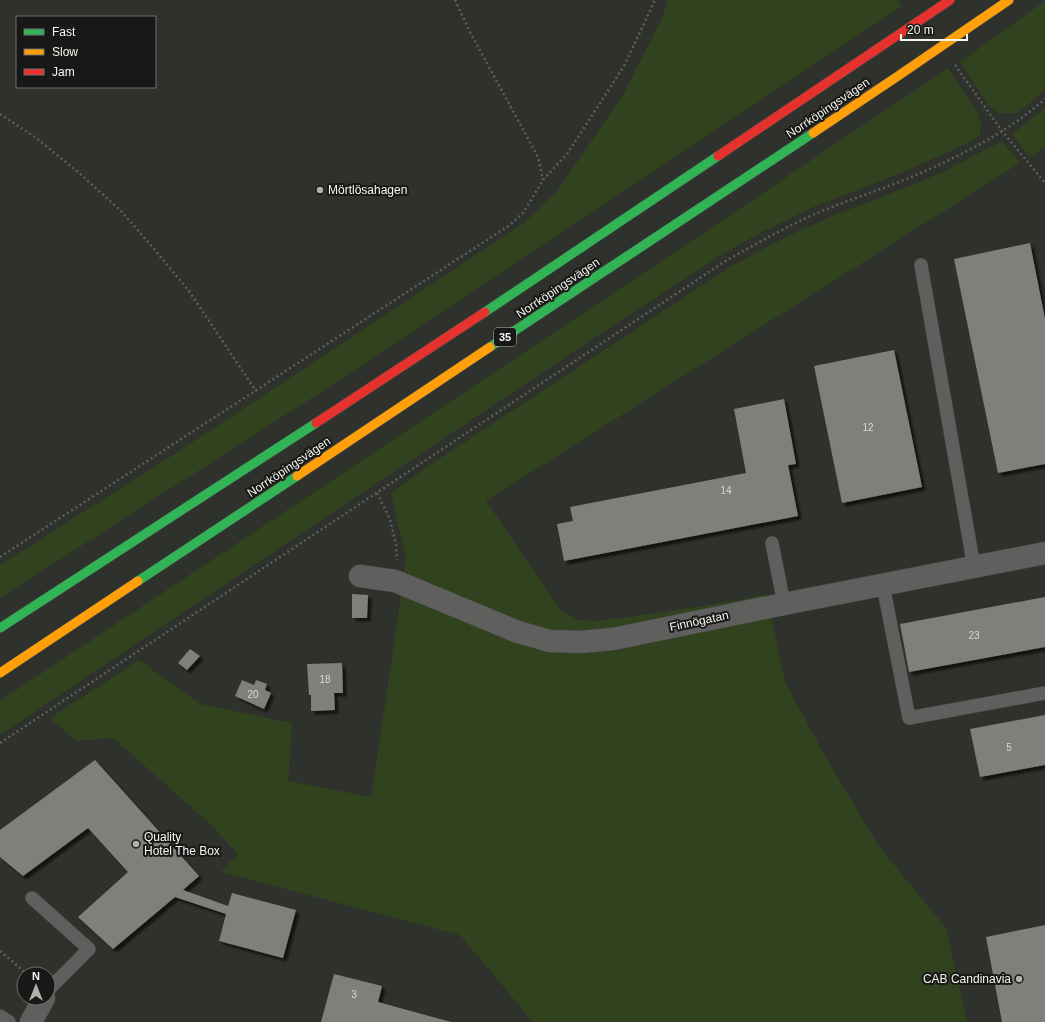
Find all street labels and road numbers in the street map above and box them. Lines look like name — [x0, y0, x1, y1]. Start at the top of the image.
street label: Norrköpingsvägen — [784, 75, 872, 141]
street label: Norrköpingsvägen — [514, 255, 602, 321]
road number: 35 — [494, 328, 516, 346]
street label: Norrköpingsvägen — [245, 434, 333, 500]
street label: Finnögatan — [668, 608, 730, 634]

